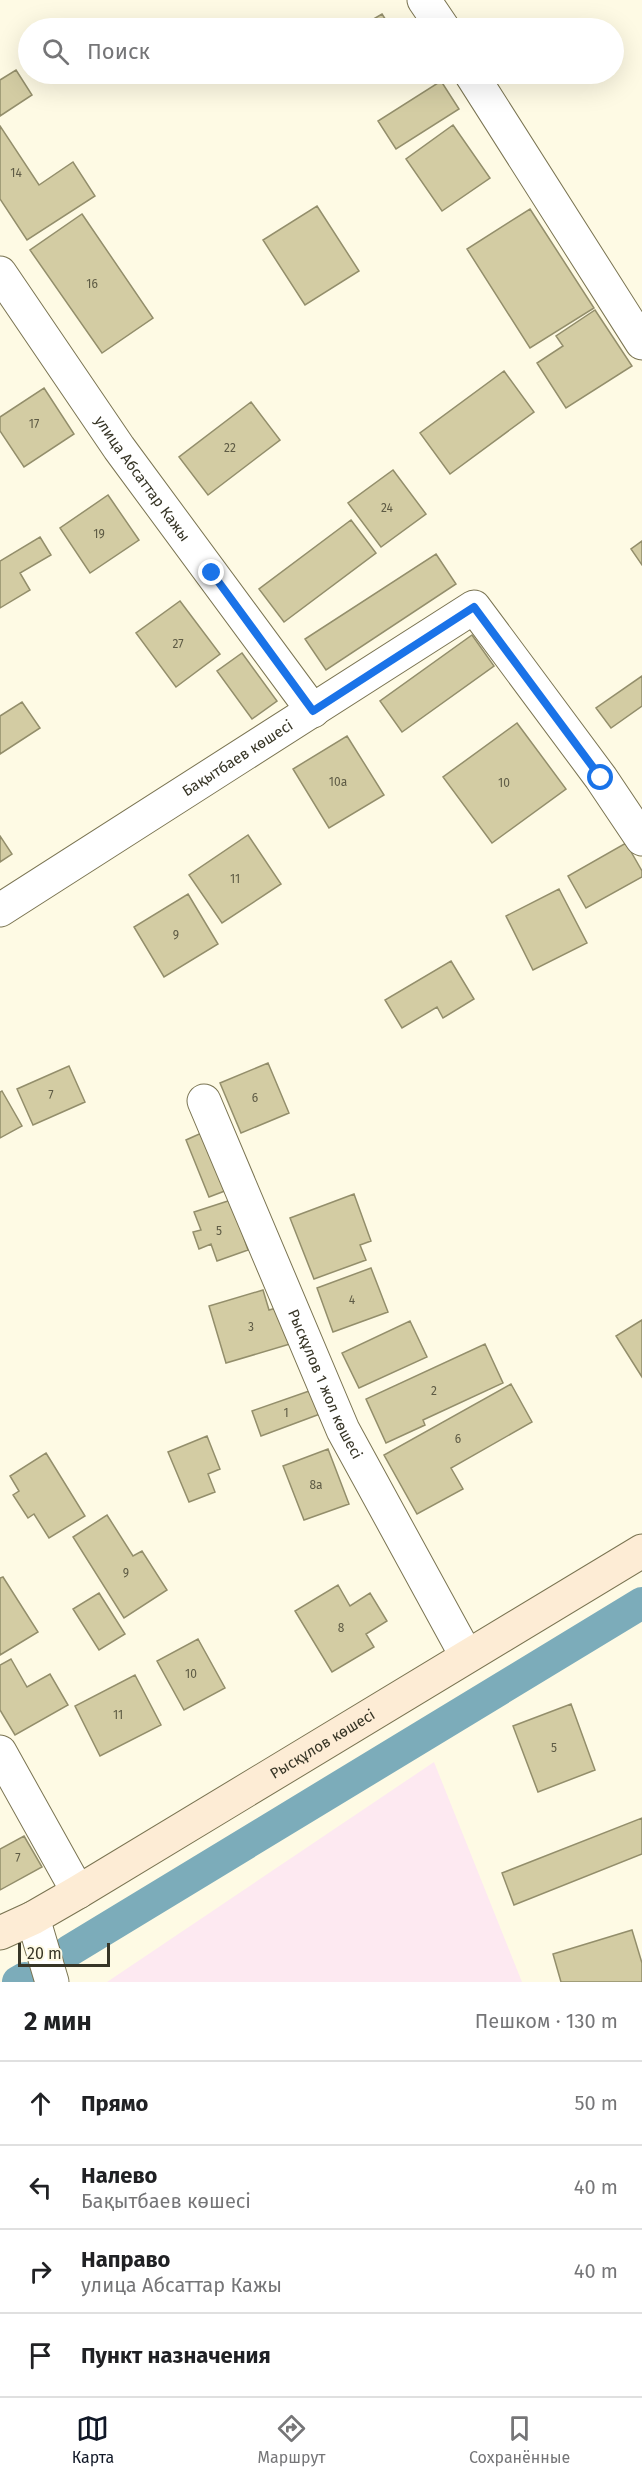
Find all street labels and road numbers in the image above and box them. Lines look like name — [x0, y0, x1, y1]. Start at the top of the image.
street label: улица Абсаттар Кажы — [91, 412, 194, 545]
street label: Бақытбаев көшесі — [179, 716, 296, 800]
street label: Рысқұлов 1 жол көшесі — [284, 1305, 366, 1461]
street label: Рысқұлов көшесі — [267, 1706, 378, 1783]

